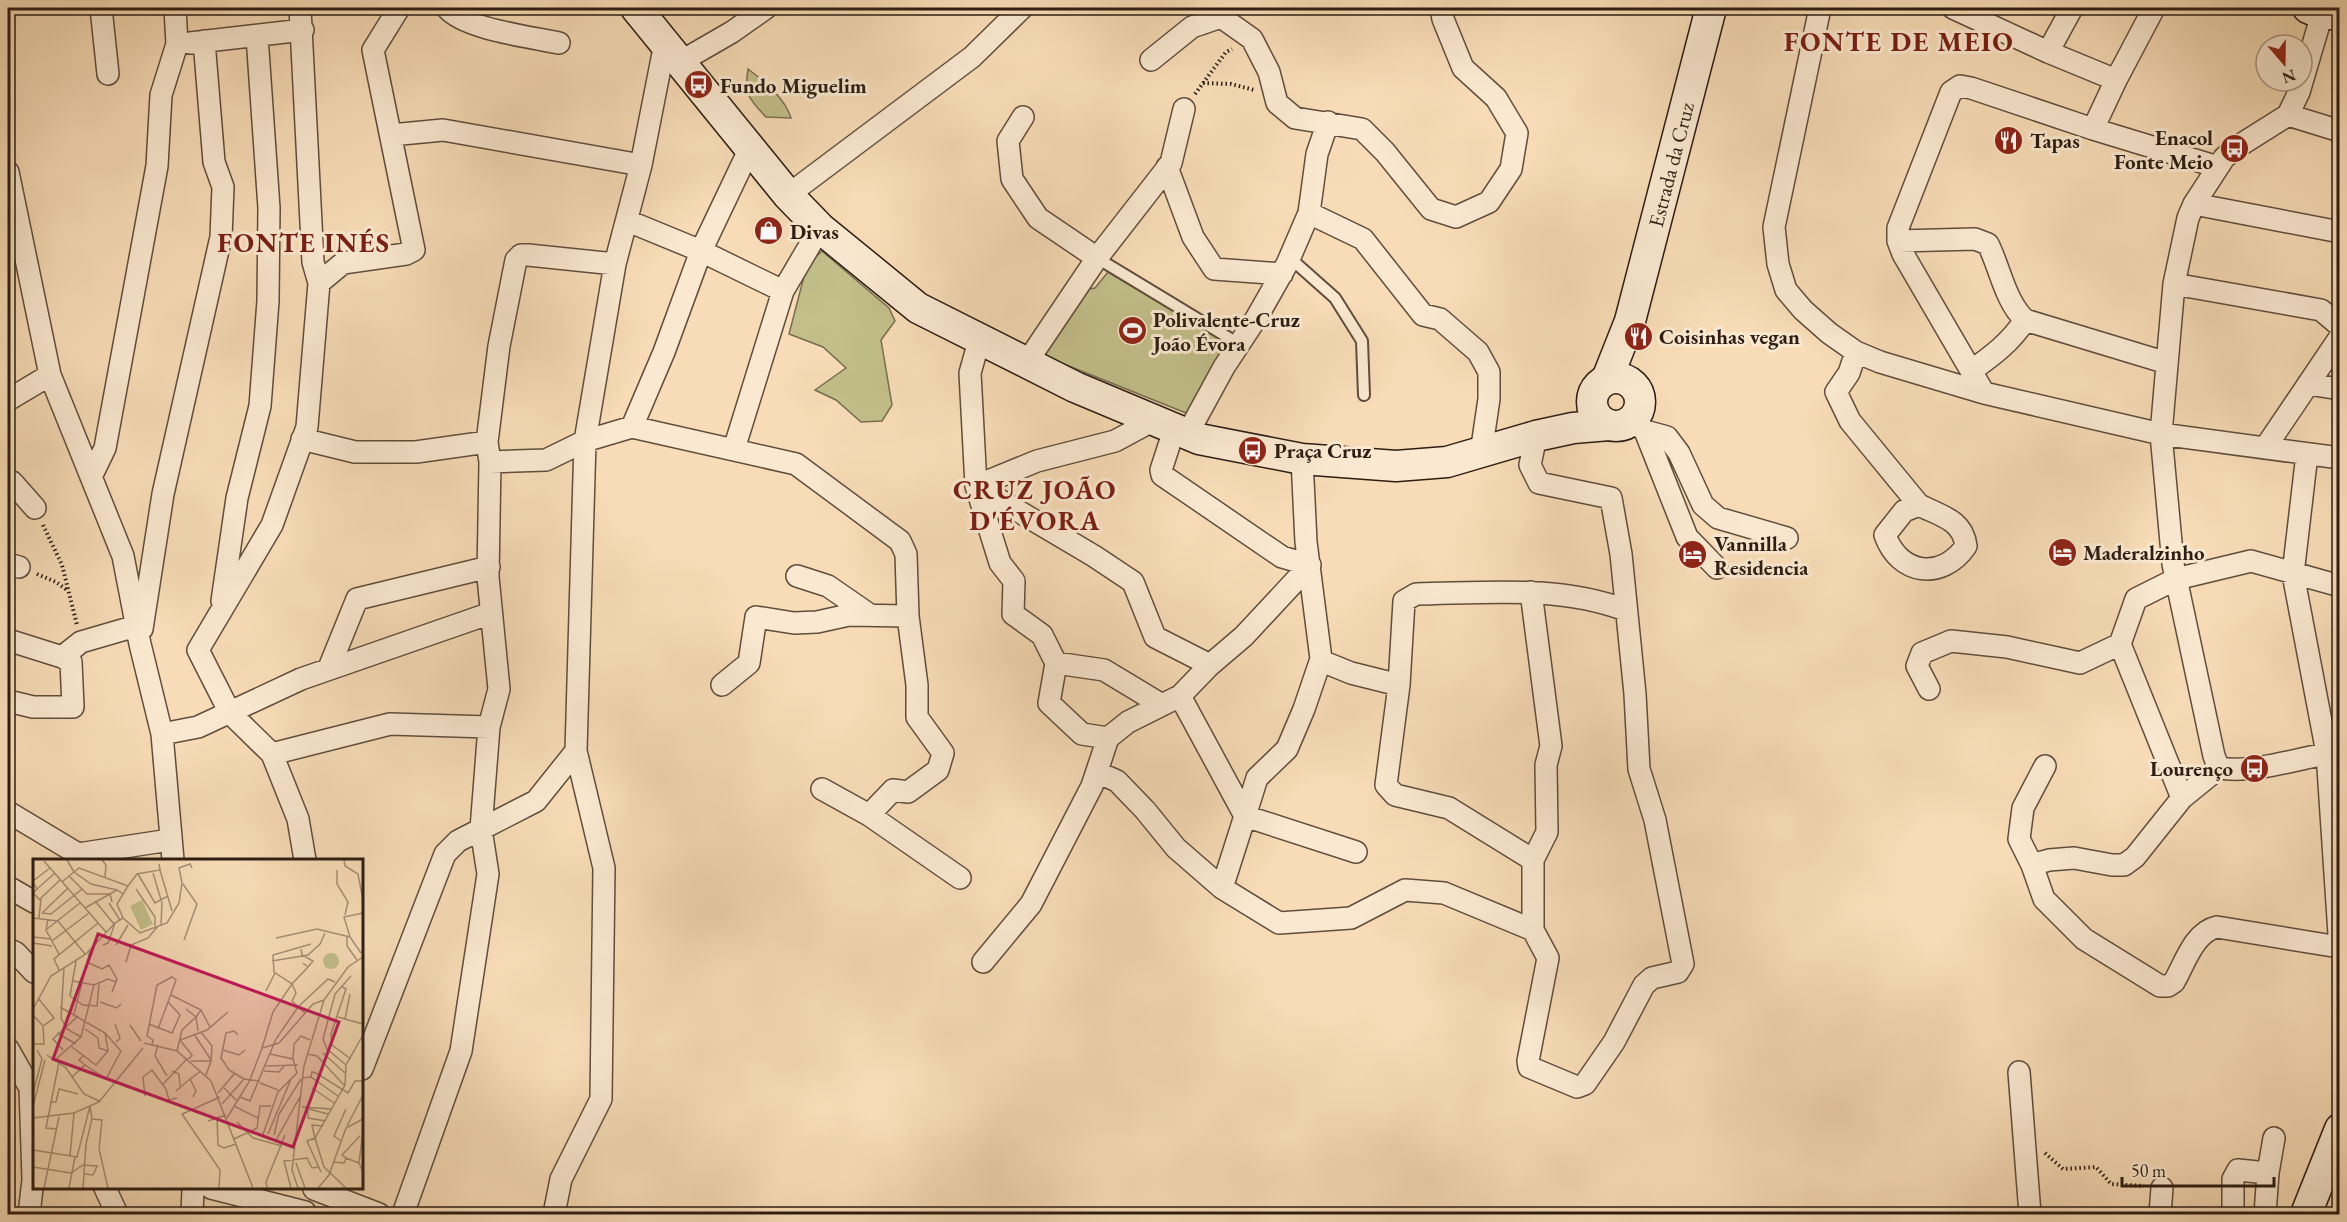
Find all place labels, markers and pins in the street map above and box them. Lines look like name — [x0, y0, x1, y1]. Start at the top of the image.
bus stop icon: Fundo Miguelim — [683, 69, 715, 101]
place label: Fundo Miguelim — [720, 72, 867, 99]
restaurant icon: Tapas — [1993, 124, 2025, 156]
place label: Enacol Fonte Meio — [2114, 124, 2213, 175]
place label: Tapas — [2030, 127, 2080, 154]
bus stop icon: Enacol Fonte Meio — [2218, 133, 2250, 165]
shop icon: Divas — [753, 215, 785, 247]
place label: Divas — [790, 218, 839, 245]
place label: Polivalente-Cruz João Évora — [1151, 306, 1300, 357]
sports icon: Polivalente-Cruz João Évora — [1116, 315, 1148, 347]
restaurant icon: Coisinhas vegan — [1622, 320, 1654, 352]
place label: Coisinhas vegan — [1659, 323, 1800, 350]
bus stop icon: Praça Cruz — [1237, 434, 1269, 466]
place label: Praça Cruz — [1274, 437, 1371, 464]
place label: Vannilla Residencia — [1714, 530, 1809, 581]
hotel icon: Maderalzinho — [2046, 536, 2078, 568]
hotel icon: Vannilla Residencia — [1677, 539, 1709, 571]
place label: Maderalzinho — [2083, 539, 2205, 566]
bus stop icon: Lourenço — [2238, 752, 2270, 784]
place label: Lourenço — [2150, 755, 2233, 782]

